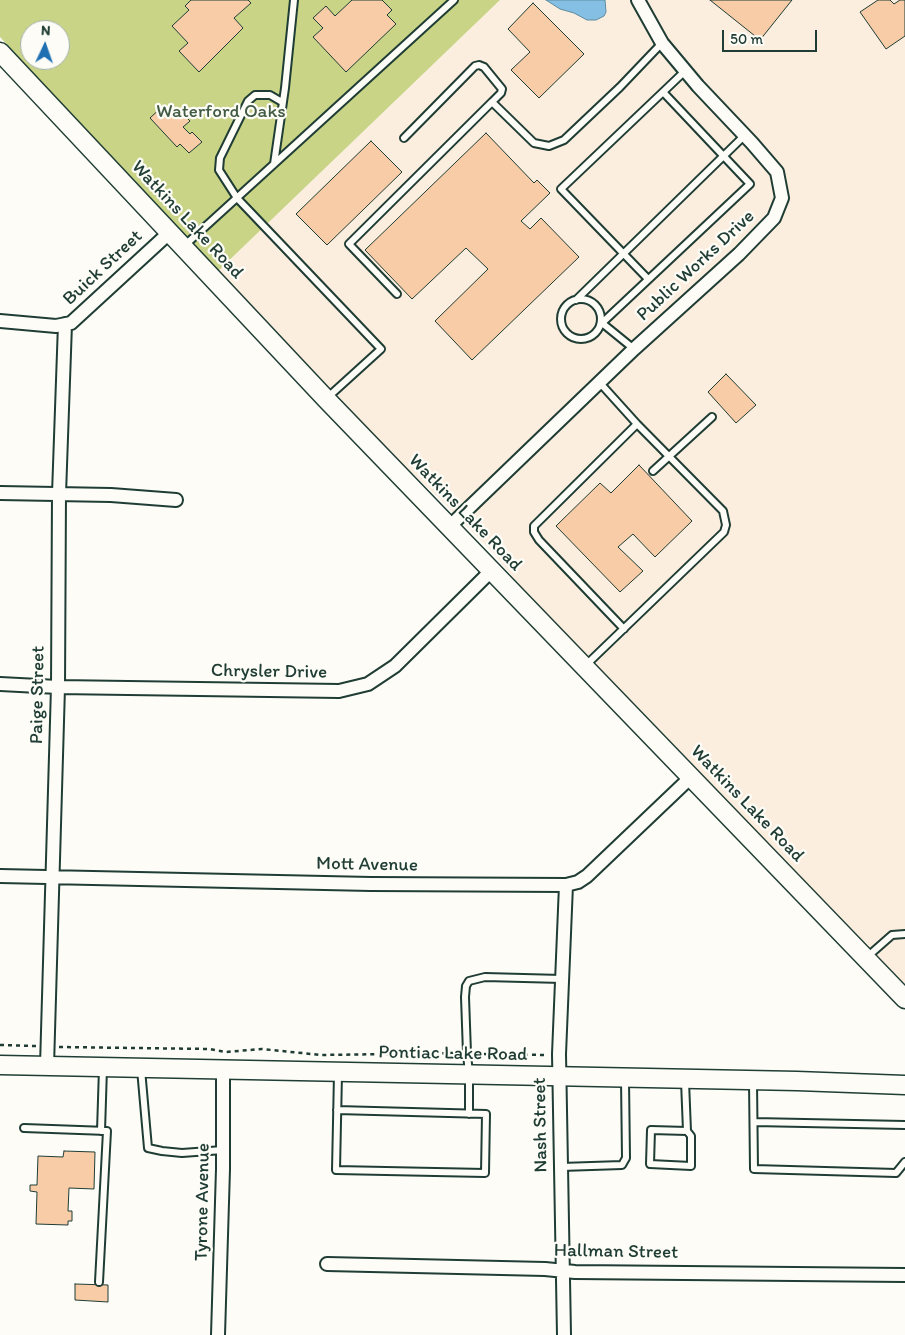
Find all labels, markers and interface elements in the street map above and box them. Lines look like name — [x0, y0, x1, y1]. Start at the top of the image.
north arrow — [20, 20, 70, 70]
scale bar — [725, 20, 820, 52]
text: N — [41, 22, 51, 39]
text: 50 m — [730, 30, 763, 48]
park label: Waterford Oaks — [156, 101, 286, 123]
street label: Watkins Lake Road — [126, 156, 248, 284]
street label: Public Works Drive — [632, 206, 760, 326]
street label: Buick Street — [58, 225, 148, 311]
street label: Watkins Lake Road — [403, 450, 527, 576]
street label: Paige Street — [26, 646, 50, 744]
street label: Chrysler Drive — [211, 660, 327, 684]
street label: Watkins Lake Road — [685, 741, 809, 867]
street label: Mott Avenue — [316, 853, 418, 877]
street label: Pontiac Lake Road — [378, 1041, 528, 1067]
street label: Nash Street — [529, 1077, 553, 1173]
street label: Tyrone Avenue — [191, 1143, 215, 1261]
street label: Hallman Street — [554, 1240, 678, 1264]

